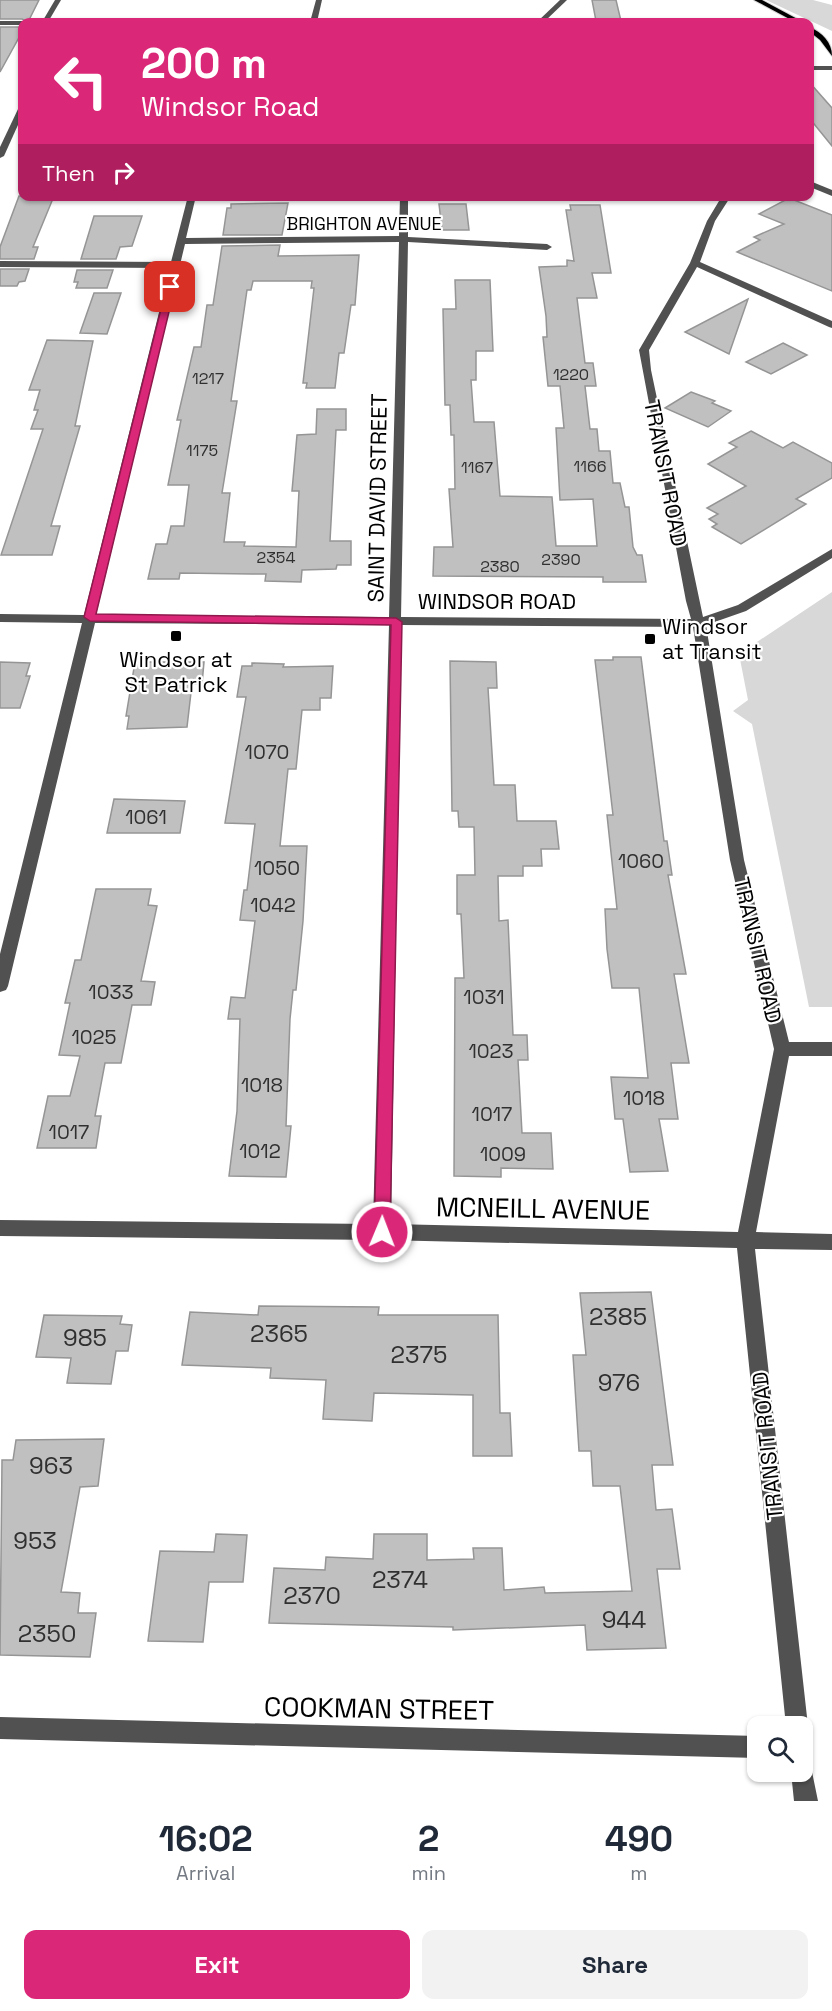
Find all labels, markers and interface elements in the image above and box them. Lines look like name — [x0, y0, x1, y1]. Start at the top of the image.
text: 200 m — [141, 37, 267, 90]
icon: left — [42, 42, 120, 120]
text: Windsor Road — [141, 89, 319, 124]
icon: right — [107, 156, 140, 189]
text: Then — [42, 159, 95, 187]
street label: BRIGHTON AVENUE — [286, 212, 442, 235]
pin — [144, 261, 195, 312]
icon: arrive — [153, 270, 186, 303]
house number: 1220 — [553, 364, 589, 385]
house number: 1217 — [192, 368, 224, 389]
street label: SAINT DAVID STREET — [361, 393, 393, 603]
street label: TRANSIT ROAD — [638, 397, 694, 549]
house number: 1175 — [186, 440, 218, 461]
house number: 1166 — [574, 456, 606, 477]
house number: 1167 — [461, 457, 493, 478]
house number: 2354 — [257, 547, 295, 568]
house number: 2390 — [541, 549, 581, 570]
house number: 2380 — [480, 556, 520, 577]
street label: WINDSOR ROAD — [418, 587, 576, 615]
place label: Windsor at Transit — [662, 612, 762, 665]
marker: Windsor at St Patrick — [169, 629, 183, 643]
marker: Windsor at Transit — [643, 632, 657, 646]
place label: Windsor at St Patrick — [119, 645, 233, 698]
house number: 1070 — [245, 739, 289, 765]
house number: 1061 — [125, 804, 167, 830]
house number: 1060 — [618, 848, 664, 874]
house number: 1050 — [254, 855, 300, 881]
street label: TRANSIT ROAD — [728, 874, 788, 1026]
house number: 1042 — [250, 892, 296, 918]
house number: 1033 — [88, 979, 134, 1005]
house number: 1031 — [463, 984, 505, 1010]
house number: 1025 — [71, 1024, 117, 1050]
house number: 1023 — [468, 1038, 514, 1064]
house number: 1018 — [241, 1072, 283, 1098]
house number: 1018 — [623, 1085, 665, 1111]
house number: 1017 — [472, 1101, 512, 1127]
house number: 1017 — [49, 1119, 89, 1145]
house number: 1012 — [239, 1138, 281, 1164]
house number: 1009 — [480, 1141, 526, 1167]
street label: MCNEILL AVENUE — [436, 1189, 651, 1228]
position arrow — [350, 1200, 414, 1264]
house number: 2385 — [589, 1301, 647, 1332]
house number: 2365 — [250, 1318, 308, 1349]
house number: 985 — [63, 1322, 107, 1353]
house number: 2375 — [391, 1339, 447, 1370]
house number: 976 — [598, 1367, 640, 1398]
street label: TRANSIT ROAD — [745, 1370, 789, 1522]
house number: 963 — [29, 1450, 73, 1481]
house number: 953 — [13, 1525, 57, 1556]
house number: 2374 — [372, 1564, 428, 1595]
house number: 2370 — [283, 1580, 341, 1611]
house number: 944 — [602, 1604, 646, 1635]
house number: 2350 — [18, 1618, 76, 1649]
street label: COOKMAN STREET — [264, 1689, 494, 1728]
map controls — [747, 1716, 813, 1782]
button: search — [747, 1716, 813, 1782]
text: 16:02 — [159, 1816, 253, 1862]
text: 2 — [418, 1816, 439, 1862]
text: 490 — [605, 1816, 673, 1862]
text: Arrival — [176, 1860, 235, 1886]
text: min — [412, 1860, 446, 1886]
text: m — [630, 1860, 648, 1886]
button: Exit — [24, 1930, 410, 1999]
button: Share — [422, 1930, 808, 1999]

